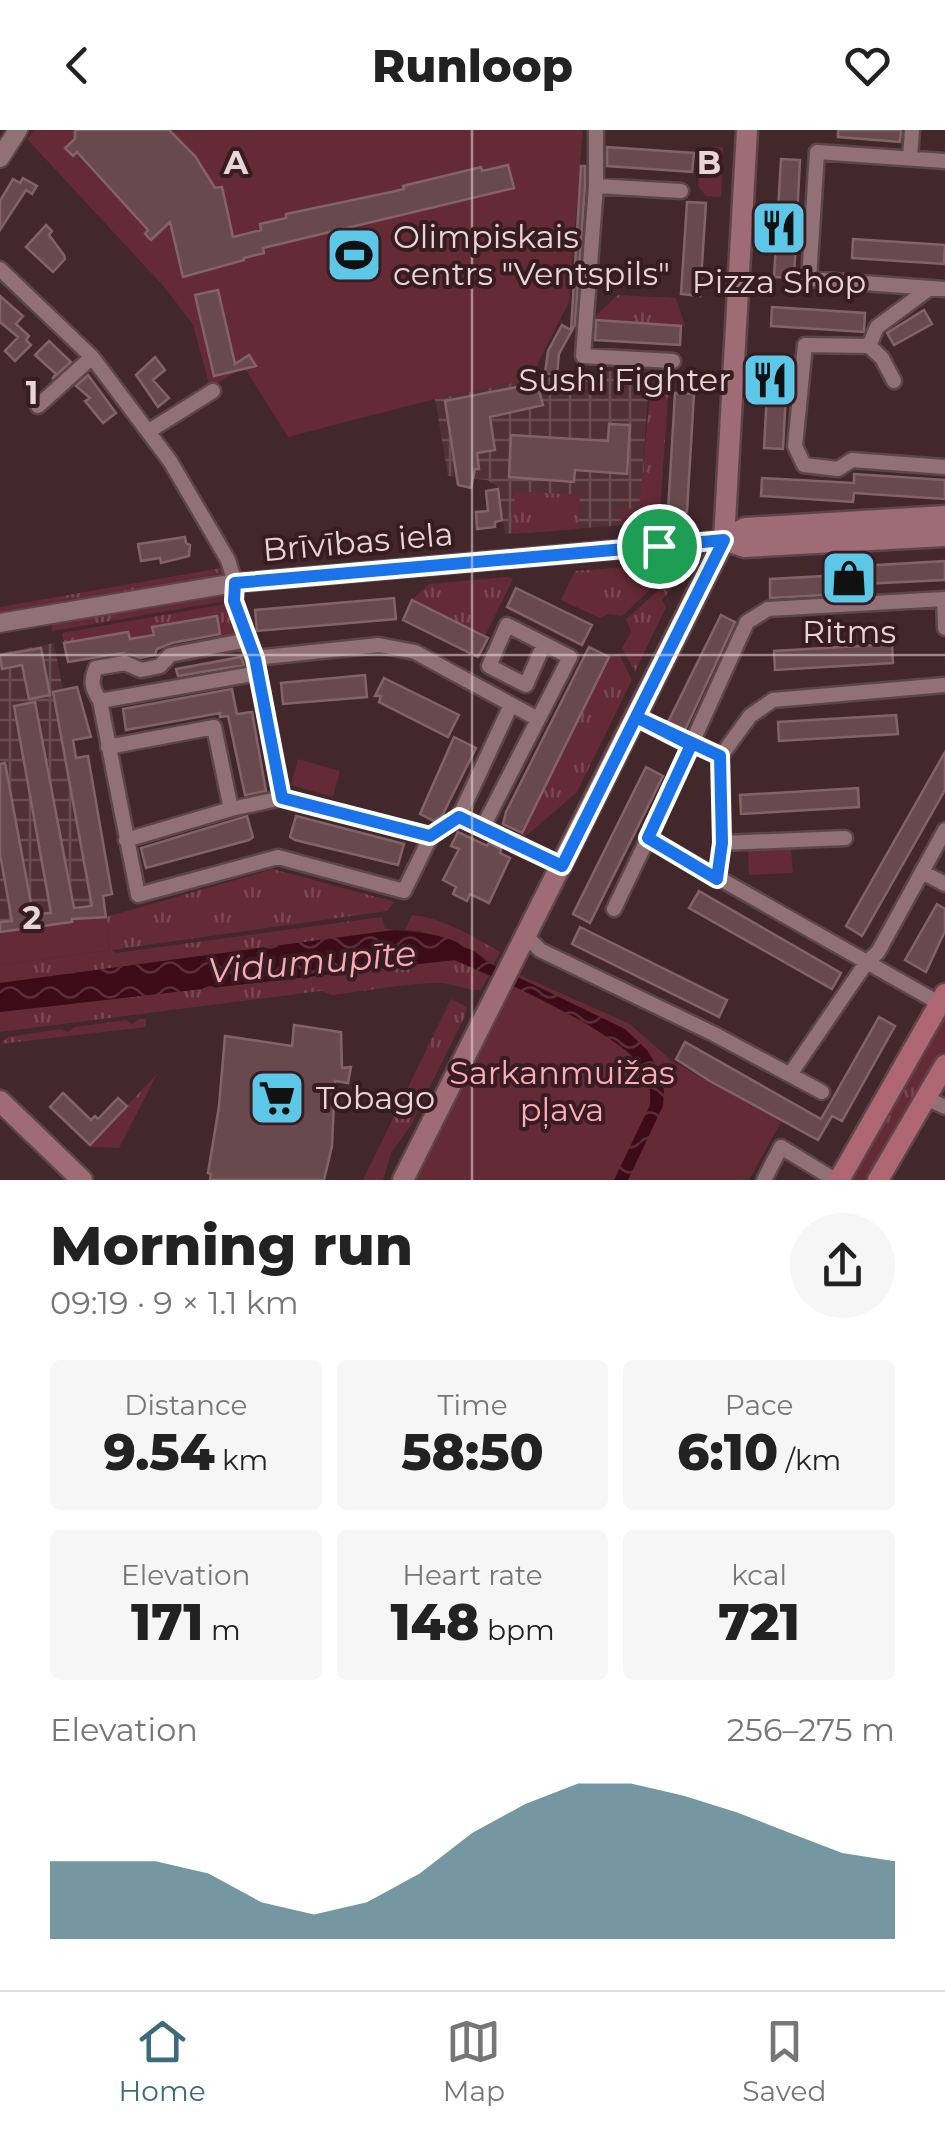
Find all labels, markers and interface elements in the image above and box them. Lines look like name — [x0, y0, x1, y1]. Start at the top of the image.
icon: back — [50, 38, 105, 93]
text: Runloop — [372, 38, 573, 93]
icon: heart — [840, 38, 895, 93]
text: A — [223, 143, 249, 182]
text: B — [697, 143, 721, 182]
restaurant icon: Pizza Shop — [749, 198, 809, 258]
place label: Olimpiskais centrs "Ventspils" — [393, 217, 670, 293]
sports icon: Olimpiskais centrs "Ventspils" — [324, 225, 384, 285]
place label: Pizza Shop — [692, 262, 866, 301]
restaurant icon: Sushi Fighter — [740, 350, 800, 410]
place label: Sushi Fighter — [519, 360, 731, 399]
text: 1 — [26, 373, 38, 412]
pin — [617, 504, 702, 589]
street label: Brīvības iela — [261, 514, 455, 569]
icon: arrive — [632, 519, 687, 574]
shop icon: Ritms — [819, 548, 879, 608]
place label: Ritms — [802, 612, 896, 651]
text: 2 — [23, 898, 41, 937]
water label: Vidumupīte — [206, 931, 418, 992]
park label: Sarkanmuižas pļava — [449, 1053, 675, 1129]
supermarket icon: Tobago — [247, 1068, 307, 1128]
place label: Tobago — [316, 1078, 435, 1117]
text: Morning run — [50, 1212, 413, 1279]
button: share — [790, 1213, 895, 1318]
text: 09:19 · 9 × 1.1 km — [50, 1283, 299, 1322]
text: Distance — [124, 1388, 247, 1422]
text: Time — [437, 1388, 508, 1422]
text: Pace — [725, 1388, 793, 1422]
text: 9.54 — [103, 1422, 215, 1483]
text: 58:50 — [401, 1422, 544, 1483]
text: 6:10 — [677, 1422, 778, 1483]
text: km — [215, 1443, 268, 1477]
text: /km — [778, 1443, 841, 1477]
text: Elevation — [121, 1558, 251, 1592]
text: Heart rate — [402, 1558, 543, 1592]
text: kcal — [731, 1558, 787, 1592]
text: 171 — [131, 1592, 204, 1653]
text: 148 — [390, 1592, 480, 1653]
text: 721 — [718, 1592, 800, 1653]
text: m — [204, 1613, 241, 1647]
text: bpm — [480, 1613, 555, 1647]
text: Elevation — [50, 1710, 198, 1749]
text: 256–275 m — [727, 1710, 895, 1749]
tab: Home — [119, 2014, 206, 2108]
tab: Map — [443, 2014, 505, 2108]
tab: Saved — [742, 2014, 826, 2108]

